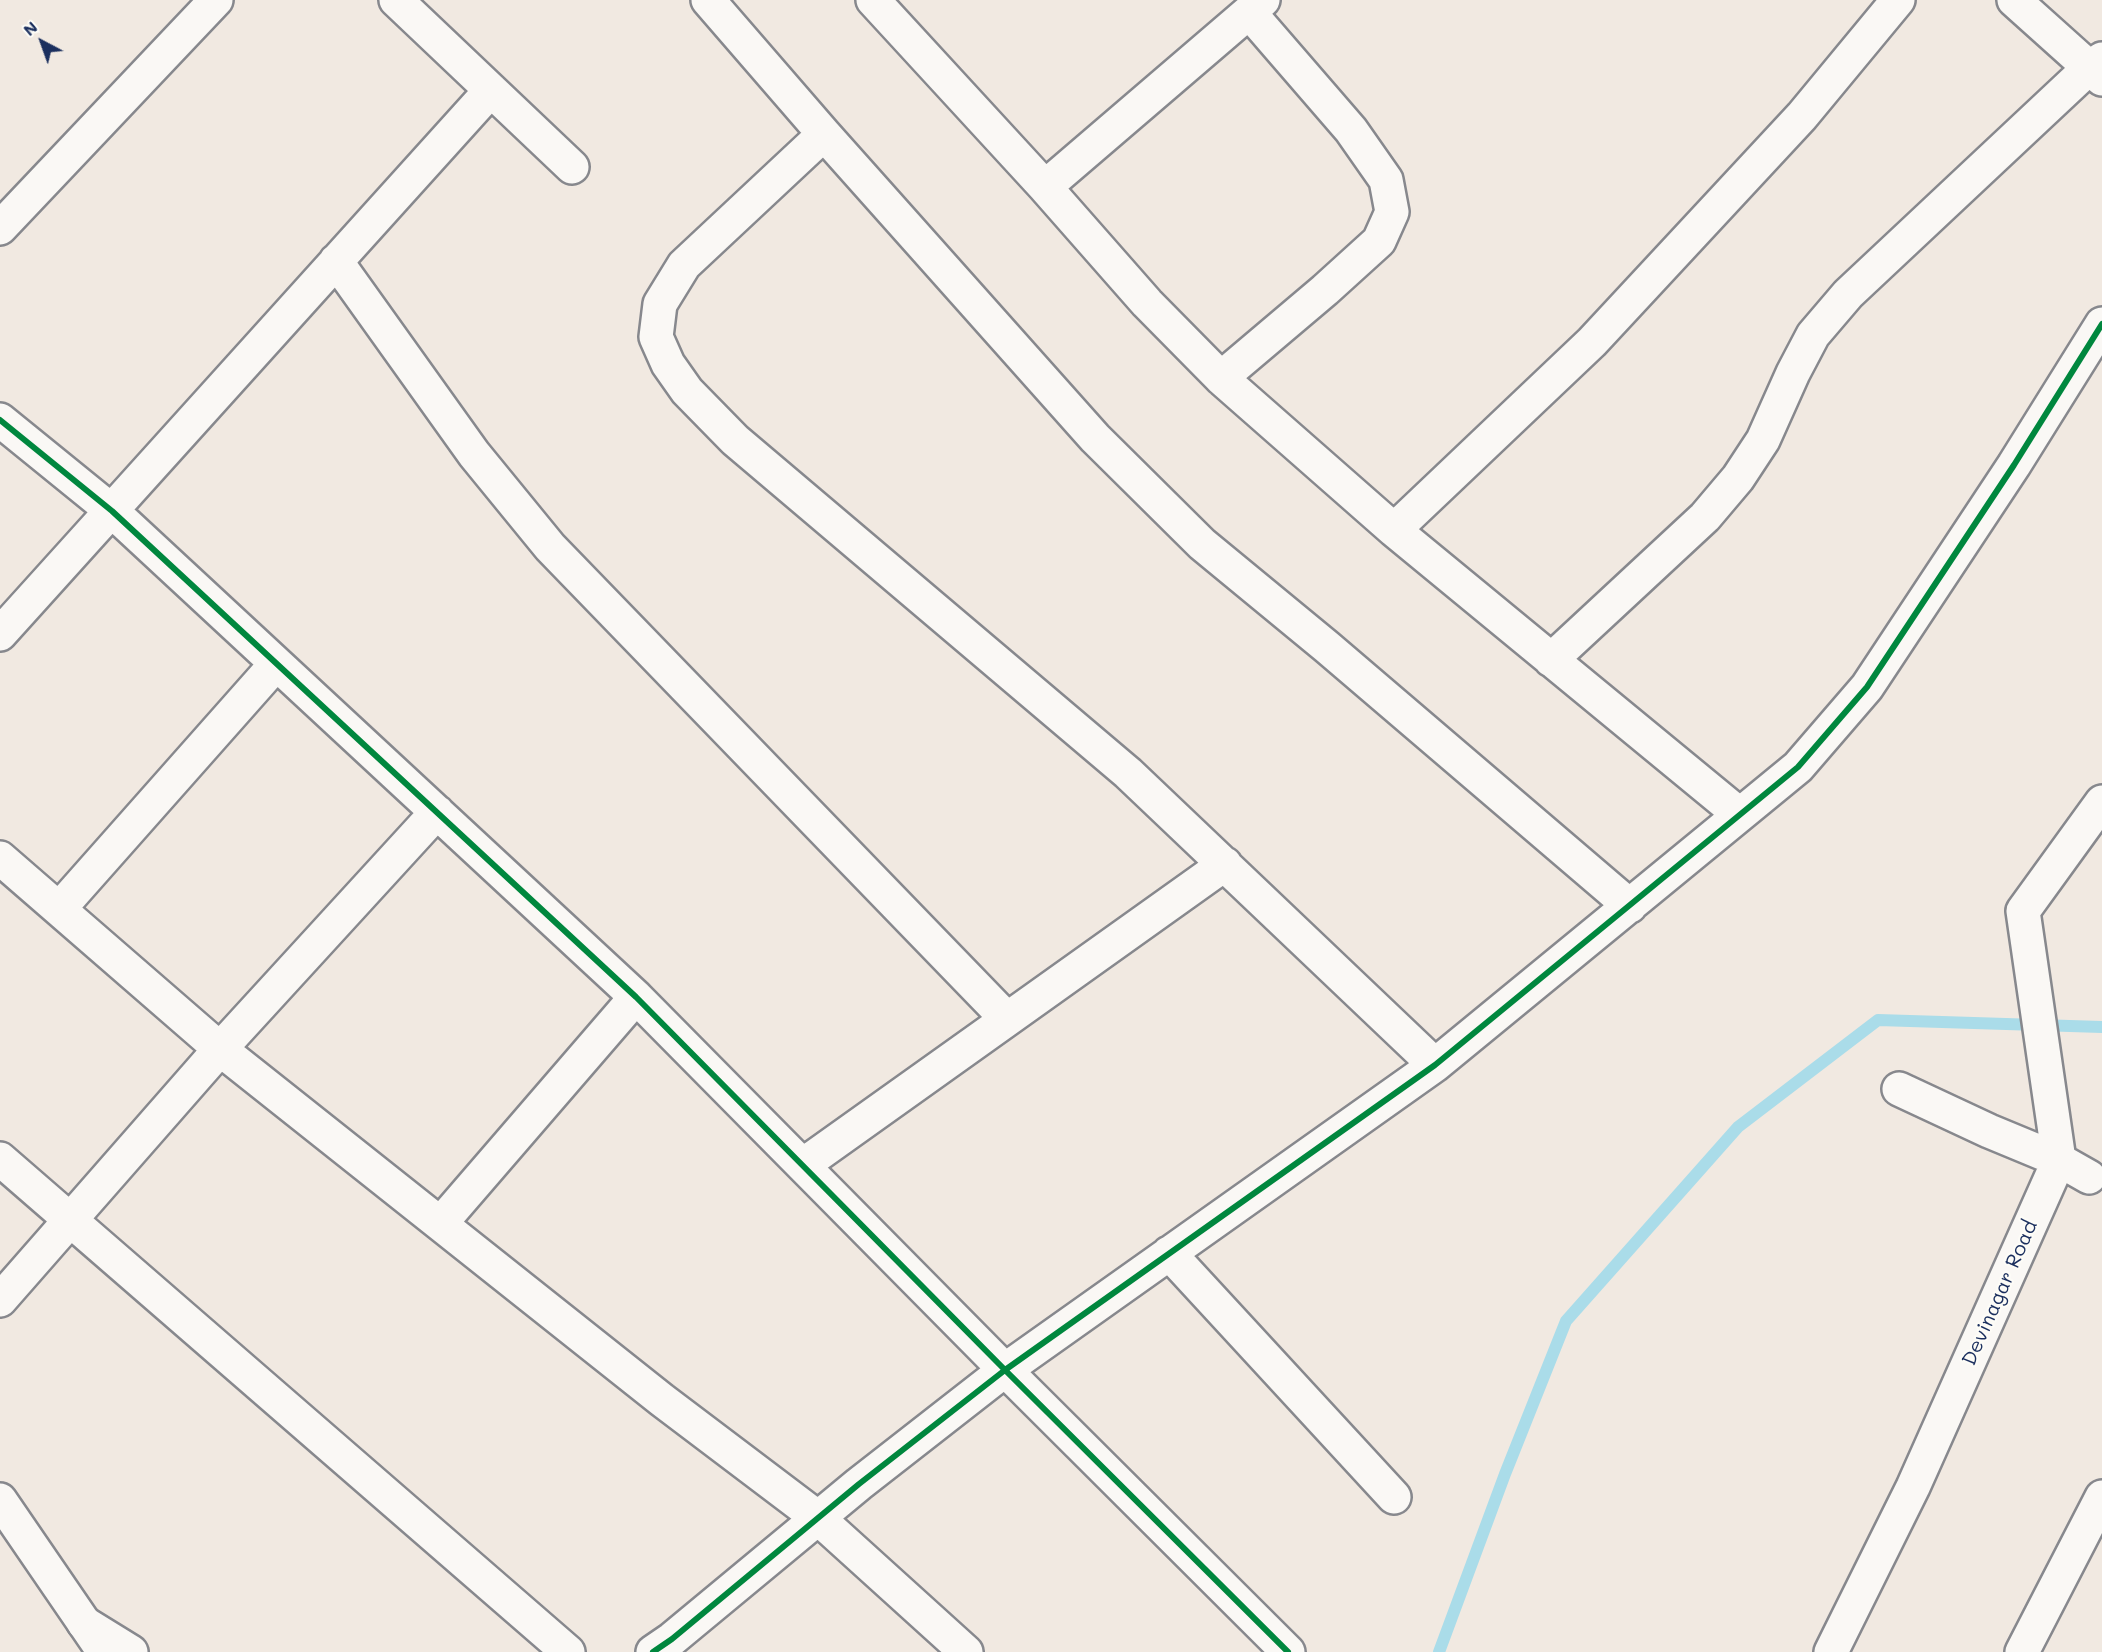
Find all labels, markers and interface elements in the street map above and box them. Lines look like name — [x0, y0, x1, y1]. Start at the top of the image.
north arrow — [12, 12, 72, 72]
text: N — [18, 16, 41, 40]
street label: Devinagar Road — [1957, 1217, 2043, 1369]

